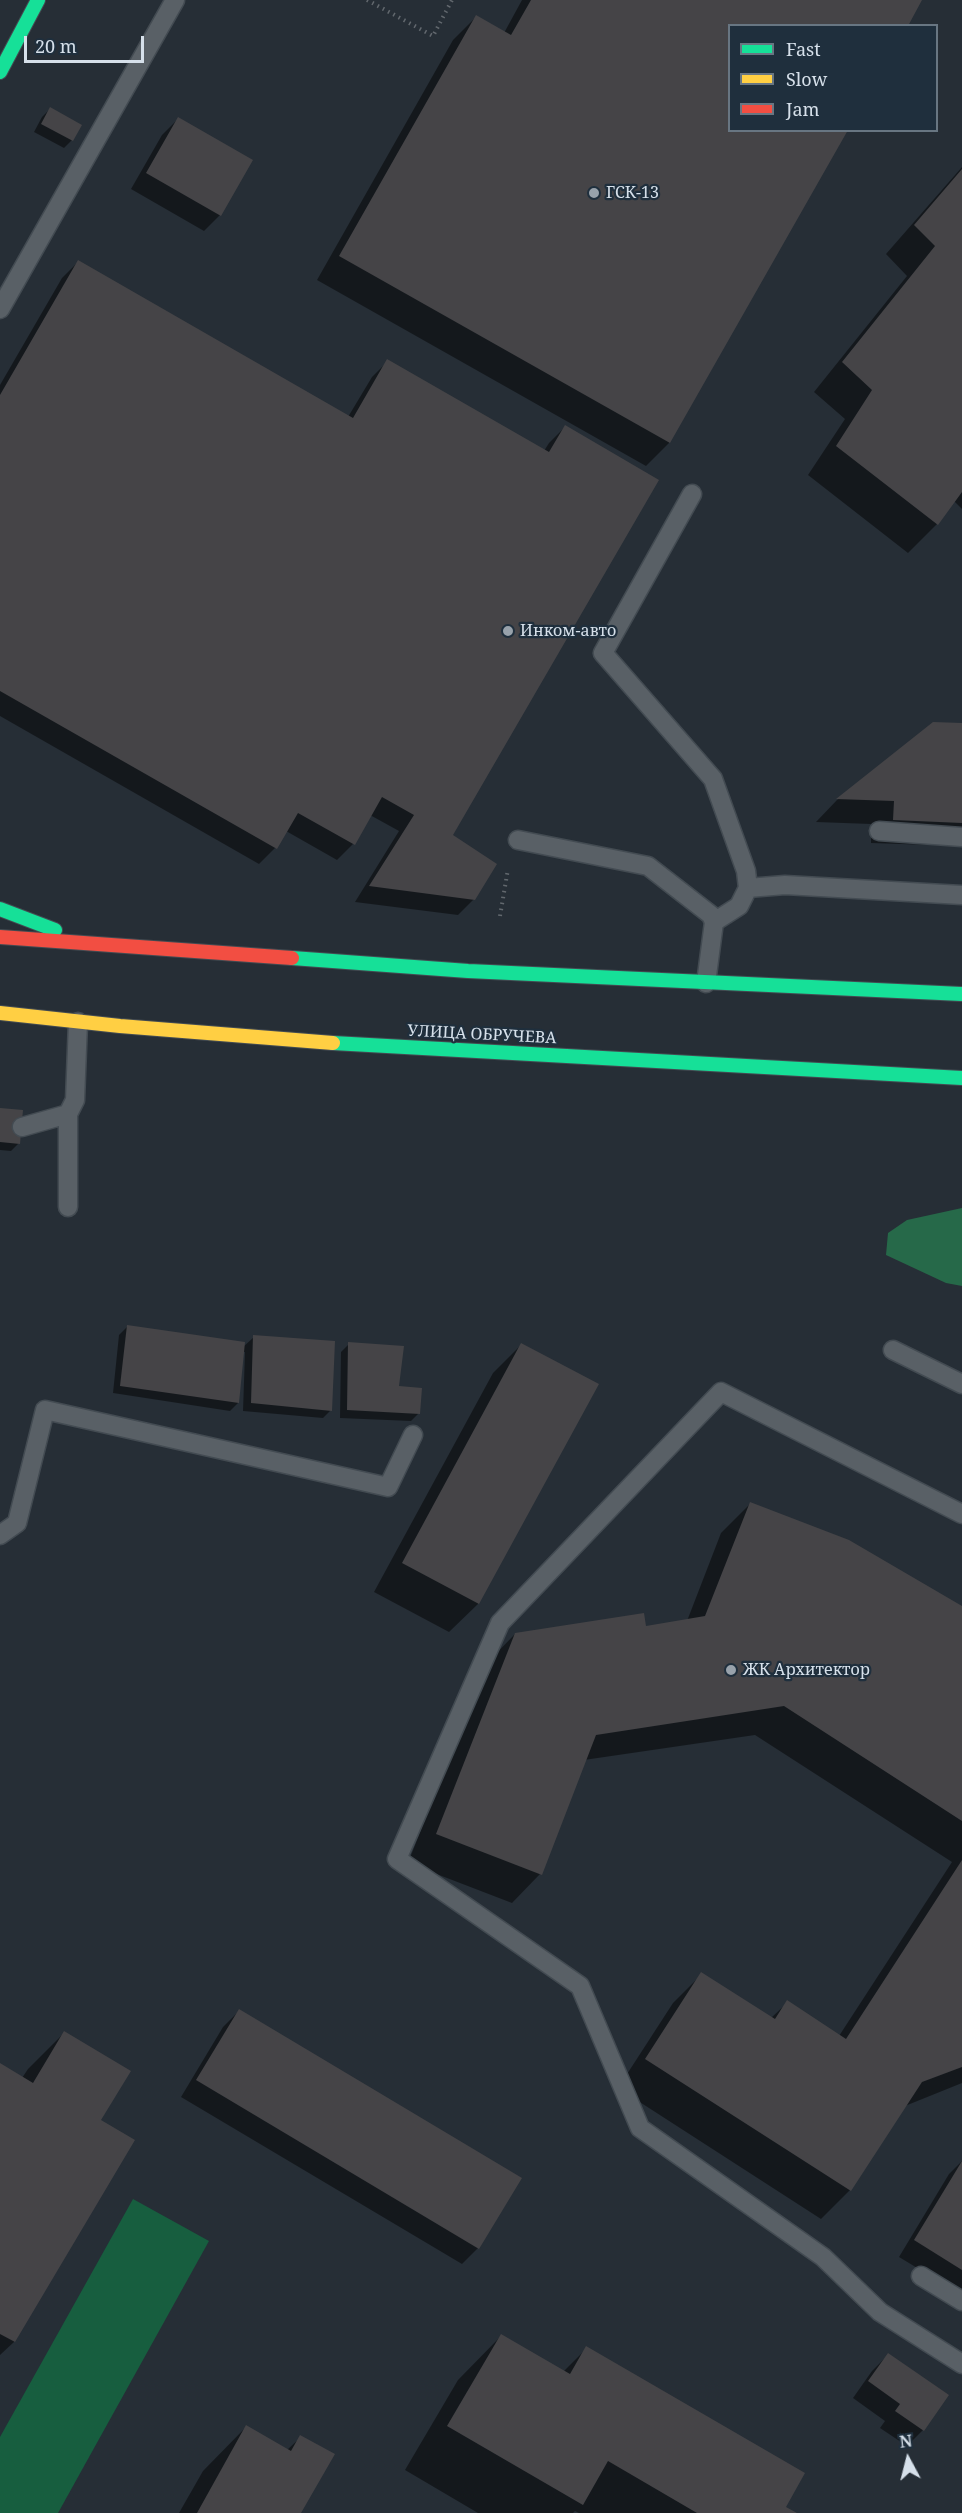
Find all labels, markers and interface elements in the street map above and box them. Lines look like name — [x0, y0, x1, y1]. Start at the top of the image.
scale bar — [27, 24, 147, 62]
legend — [728, 24, 938, 132]
text: 20 m — [35, 34, 77, 58]
text: Fast — [786, 37, 821, 61]
text: Slow — [786, 67, 827, 91]
text: Jam — [786, 97, 820, 121]
place label: ГСК-13 — [606, 183, 659, 203]
marker: ГСК-13 — [587, 186, 601, 200]
place label: Инком-авто — [520, 621, 616, 641]
marker: Инком-авто — [501, 624, 515, 638]
street label: УЛИЦА ОБРУЧЕВА — [407, 1022, 557, 1048]
place label: ЖК Архитектор — [743, 1660, 870, 1680]
marker: ЖК Архитектор — [724, 1663, 738, 1677]
north arrow — [878, 2429, 938, 2489]
text: N — [898, 2429, 913, 2453]

